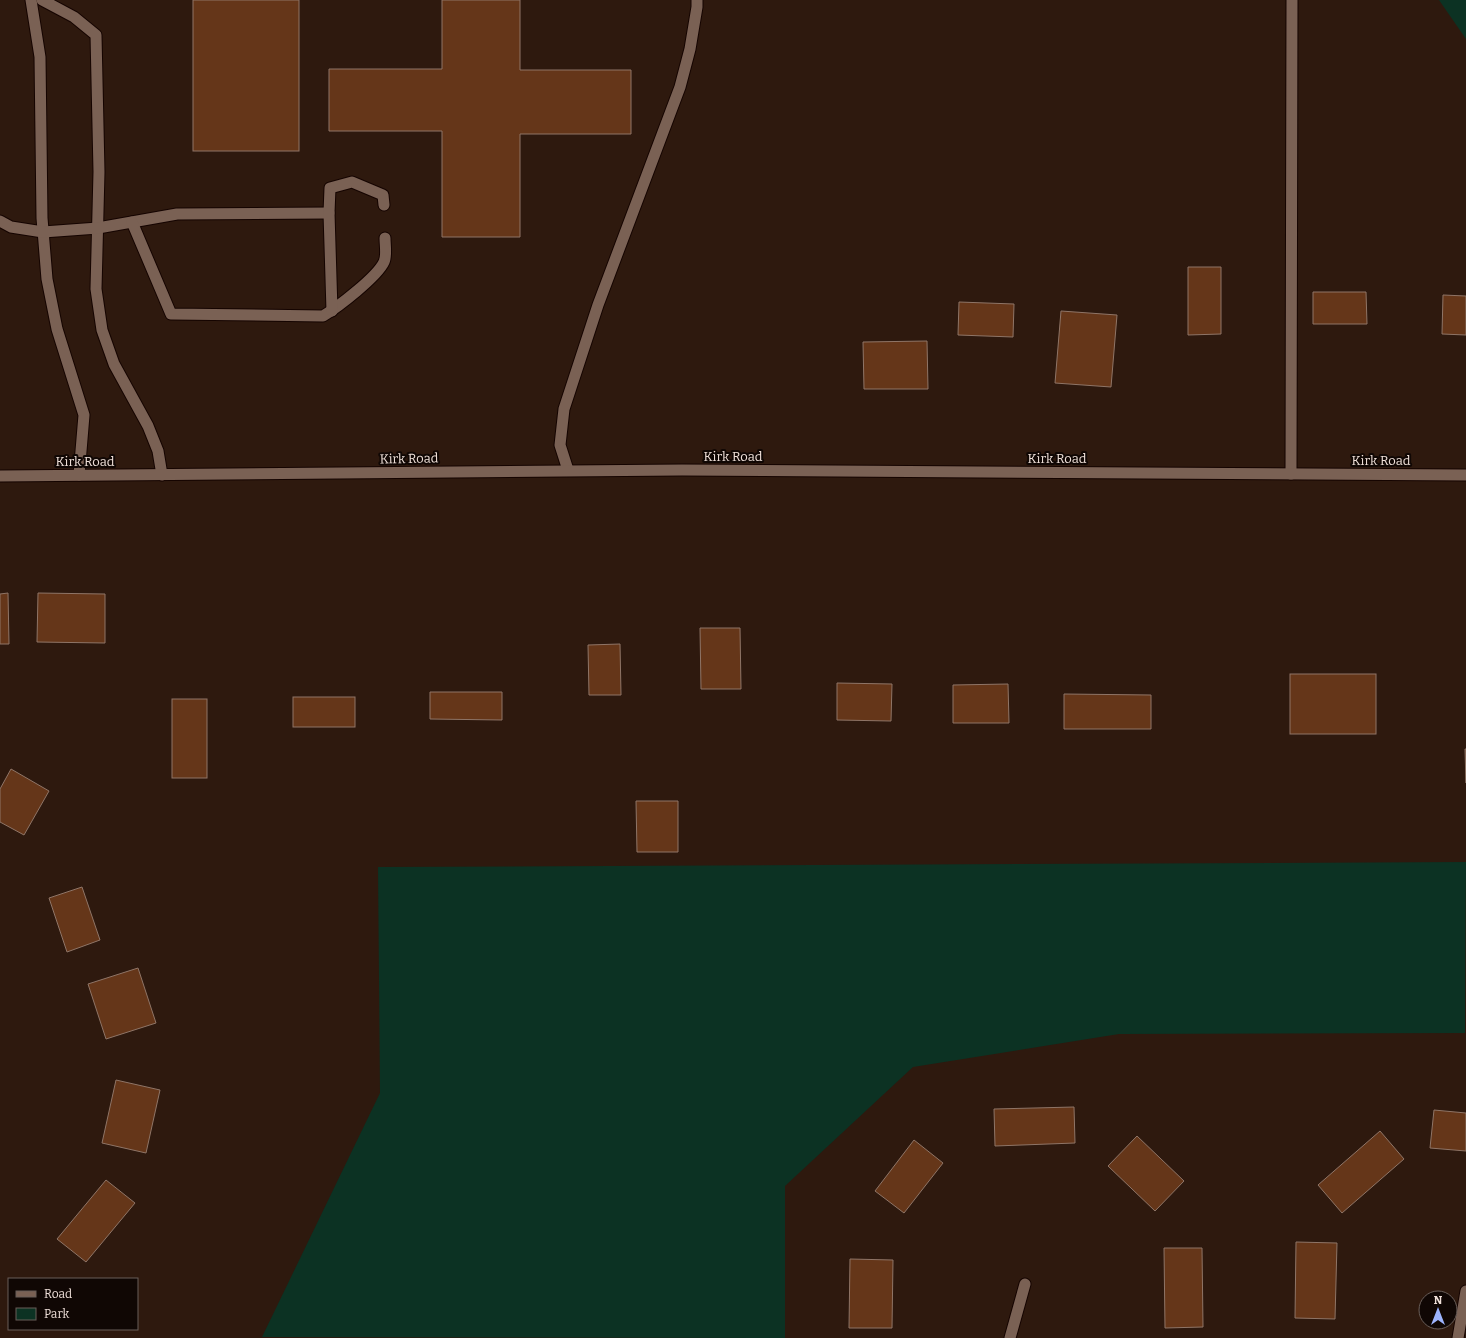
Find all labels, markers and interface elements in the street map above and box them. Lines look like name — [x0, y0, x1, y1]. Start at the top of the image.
street label: Kirk Road — [704, 449, 763, 464]
street label: Kirk Road — [379, 450, 439, 467]
street label: Kirk Road — [1028, 451, 1087, 466]
street label: Kirk Road — [1352, 453, 1411, 468]
street label: Kirk Road — [56, 454, 115, 469]
legend — [8, 1278, 138, 1330]
text: Road — [44, 1287, 72, 1301]
north arrow — [1418, 1290, 1458, 1330]
text: N — [1434, 1294, 1443, 1307]
text: Park — [44, 1307, 70, 1321]

